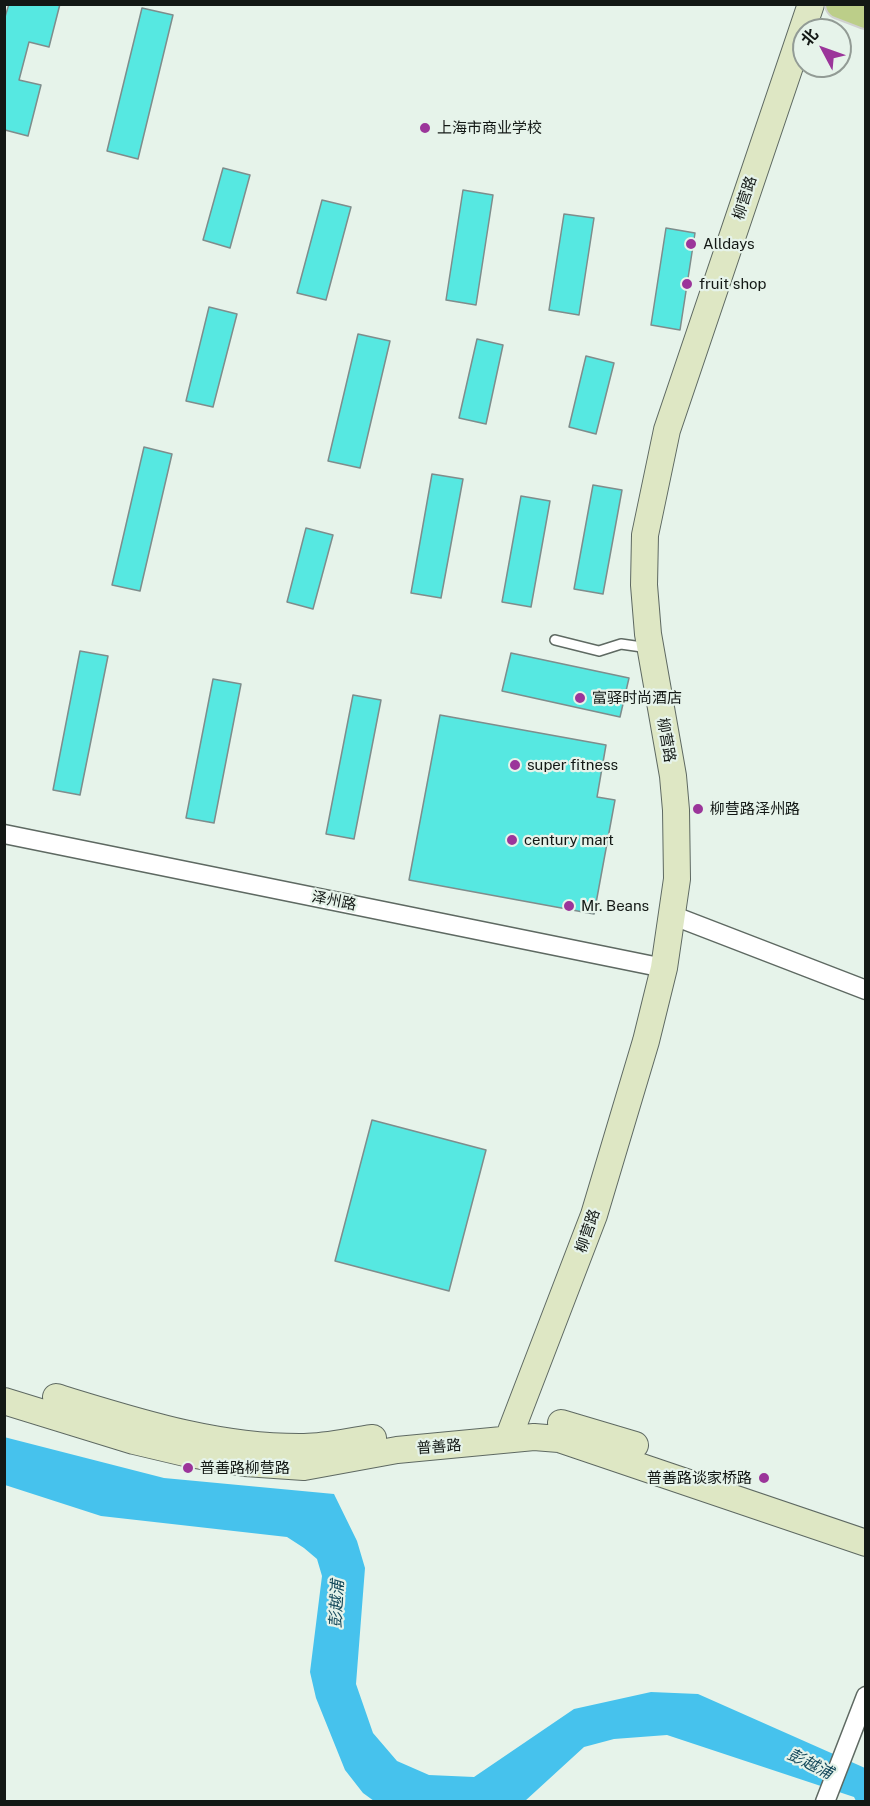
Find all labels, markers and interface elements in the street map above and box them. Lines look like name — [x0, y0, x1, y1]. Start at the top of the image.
north arrow — [792, 18, 852, 78]
text: 北 — [797, 25, 822, 49]
place label: 上海市商业学校 — [437, 119, 542, 137]
marker: 上海市商业学校 — [418, 121, 432, 135]
street label: 柳营路 — [729, 174, 761, 222]
place label: Alldays — [703, 235, 755, 253]
marker: Alldays — [684, 237, 698, 251]
place label: fruit shop — [699, 275, 766, 293]
marker: fruit shop — [680, 277, 694, 291]
place label: 富驿时尚酒店 — [592, 689, 682, 707]
marker: 富驿时尚酒店 — [573, 691, 587, 705]
street label: 柳营路 — [653, 716, 679, 764]
place label: super fitness — [527, 756, 618, 774]
marker: super fitness — [508, 758, 522, 772]
place label: 柳营路泽州路 — [710, 800, 800, 818]
marker: 柳营路泽州路 — [691, 802, 705, 816]
place label: century mart — [524, 831, 614, 849]
marker: century mart — [505, 833, 519, 847]
street label: 泽州路 — [310, 888, 358, 914]
place label: Mr. Beans — [581, 897, 649, 915]
marker: Mr. Beans — [562, 899, 576, 913]
street label: 柳营路 — [572, 1207, 604, 1255]
street label: 普善路 — [416, 1436, 462, 1458]
place label: 普善路柳营路 — [200, 1459, 290, 1477]
marker: 普善路柳营路 — [181, 1461, 195, 1475]
place label: 普善路谈家桥路 — [647, 1469, 752, 1487]
marker: 普善路谈家桥路 — [757, 1471, 771, 1485]
water label: 彭越浦 — [326, 1580, 348, 1628]
water label: 彭越浦 — [784, 1745, 836, 1783]

